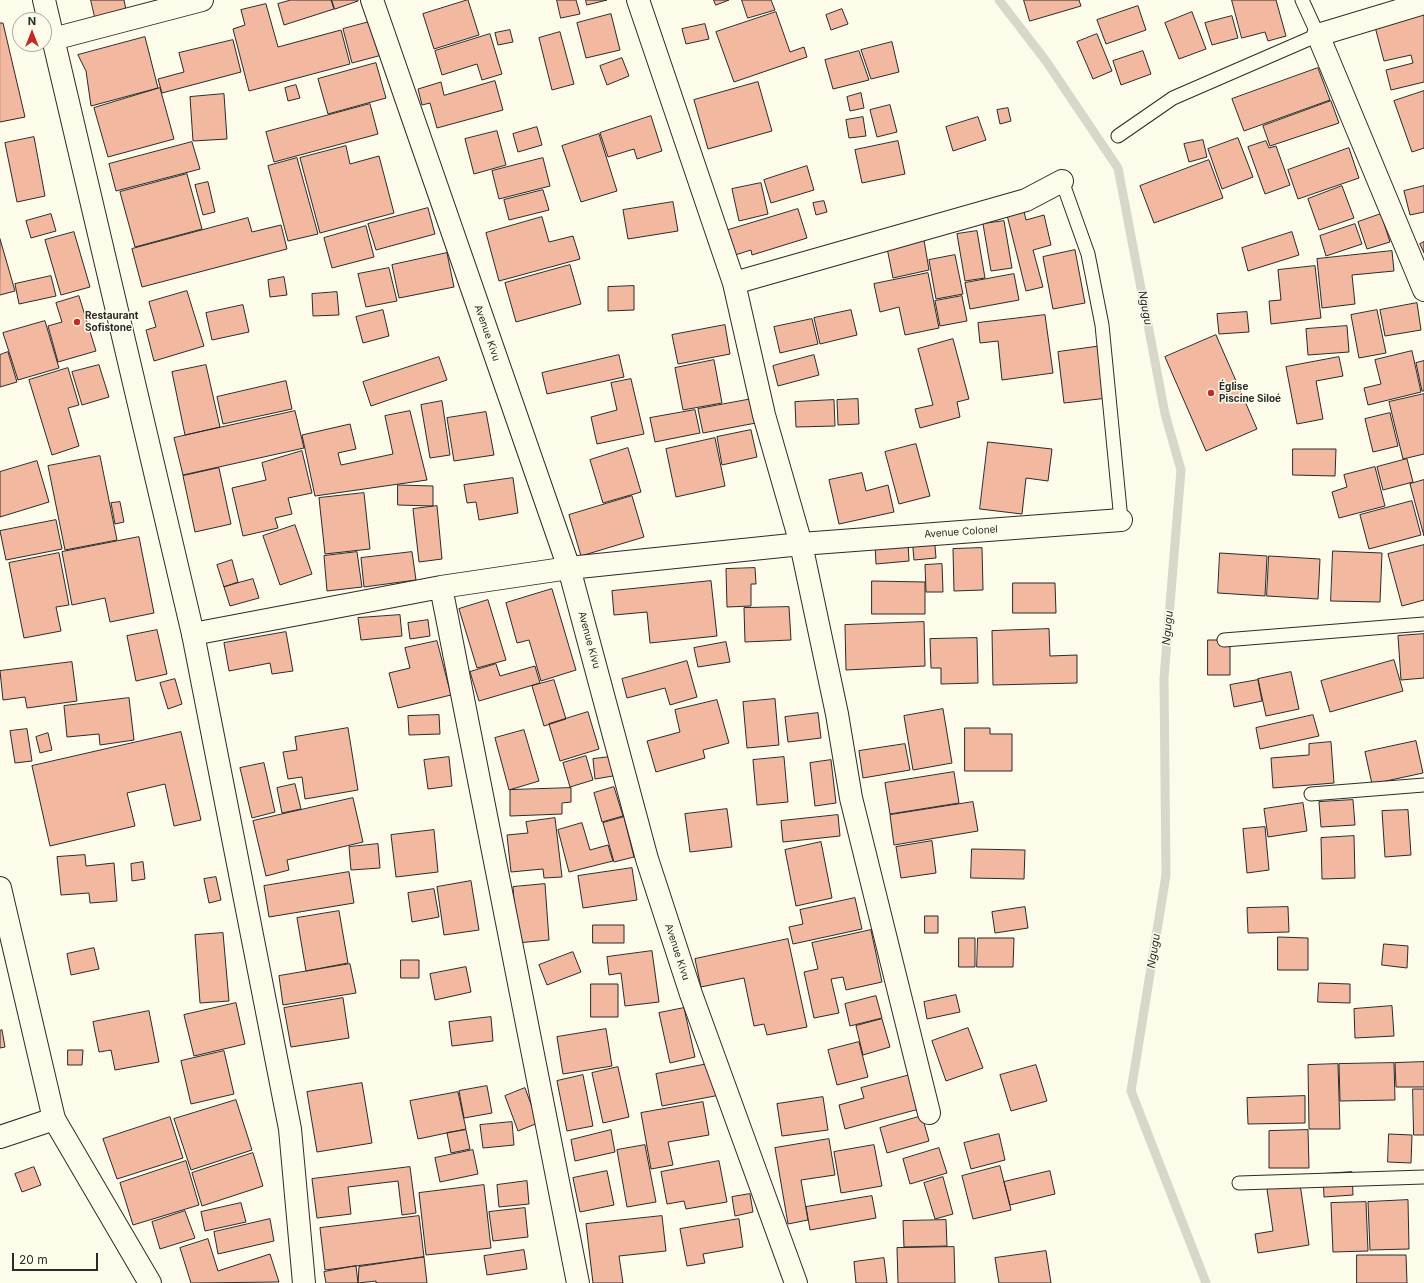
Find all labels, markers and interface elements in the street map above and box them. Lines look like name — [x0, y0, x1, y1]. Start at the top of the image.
north arrow — [12, 12, 52, 52]
text: N — [28, 14, 36, 28]
water label: Ngugu — [1135, 290, 1155, 326]
street label: Avenue Kivu — [472, 303, 502, 363]
place label: Restaurant Sofistone — [85, 310, 138, 334]
marker: Restaurant Sofistone — [72, 317, 82, 327]
place label: Église Piscine Siloé — [1219, 381, 1281, 404]
marker: Église Piscine Siloé — [1206, 388, 1216, 398]
street label: Avenue Colonel — [924, 523, 998, 541]
street label: Avenue Kivu — [576, 610, 602, 670]
water label: Ngugu — [1160, 610, 1176, 646]
street label: Avenue Kivu — [662, 922, 692, 982]
water label: Ngugu — [1145, 933, 1163, 969]
scale bar — [14, 1245, 100, 1271]
text: 20 m — [19, 1252, 48, 1267]

